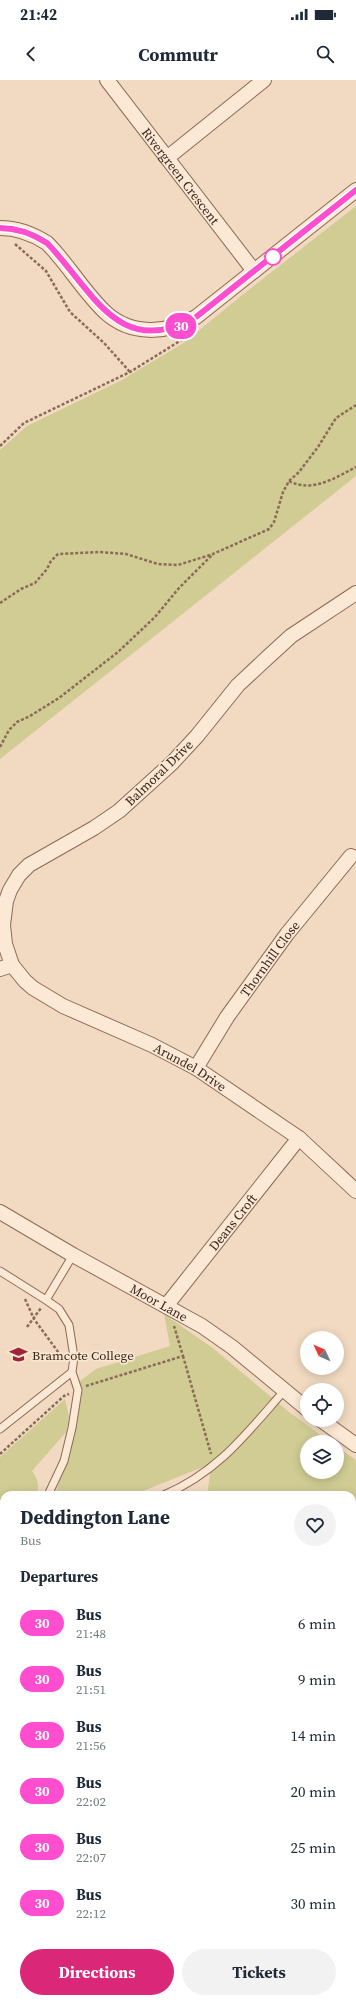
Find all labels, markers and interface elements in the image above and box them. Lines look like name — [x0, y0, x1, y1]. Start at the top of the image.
text: 21:42 — [20, 4, 57, 25]
text: Commutr — [138, 42, 218, 67]
icon: back — [20, 43, 42, 65]
icon: search — [314, 43, 336, 65]
street label: Rivergreen Crescent — [138, 124, 224, 228]
unlabelled marker — [264, 248, 282, 266]
line badge: 30 — [163, 313, 199, 339]
text: 30 — [173, 316, 189, 336]
street label: Balmoral Drive — [122, 736, 197, 810]
street label: Thornhill Close — [236, 917, 303, 1000]
street label: Arundel Drive — [151, 1039, 230, 1095]
street label: Deans Croft — [205, 1190, 261, 1254]
street label: Moor Lane — [127, 1280, 191, 1325]
north arrow — [300, 1331, 344, 1375]
map controls — [300, 1331, 344, 1479]
school or university icon: Bramcote College — [9, 1345, 29, 1365]
place label: Bramcote College — [32, 1347, 134, 1364]
button: locate — [300, 1383, 344, 1427]
button: layers — [300, 1435, 344, 1479]
text: Deddington Lane — [20, 1504, 170, 1530]
button: heart — [294, 1504, 336, 1546]
text: Bus — [20, 1532, 41, 1549]
text: Departures — [20, 1566, 98, 1587]
text: Bus — [76, 1604, 102, 1625]
text: 30 — [34, 1613, 50, 1633]
text: 6 min — [298, 1613, 336, 1634]
text: 21:48 — [76, 1625, 106, 1642]
text: Bus — [76, 1660, 102, 1681]
text: 30 — [34, 1669, 50, 1689]
text: 9 min — [298, 1669, 336, 1690]
text: 21:51 — [76, 1681, 106, 1698]
text: Bus — [76, 1716, 102, 1737]
text: 30 — [34, 1725, 50, 1745]
text: 14 min — [290, 1725, 336, 1746]
text: 21:56 — [76, 1737, 106, 1754]
text: Bus — [76, 1772, 102, 1793]
text: 30 — [34, 1781, 50, 1801]
text: 20 min — [290, 1781, 336, 1802]
text: 22:02 — [76, 1793, 106, 1810]
text: Bus — [76, 1828, 102, 1849]
text: 30 — [34, 1837, 50, 1857]
text: 25 min — [290, 1837, 336, 1858]
text: 22:07 — [76, 1849, 106, 1866]
text: Bus — [76, 1884, 102, 1905]
text: 30 — [34, 1893, 50, 1913]
text: 30 min — [290, 1893, 336, 1914]
text: 22:12 — [76, 1905, 106, 1922]
button: Directions — [20, 1949, 174, 1995]
button: Tickets — [182, 1949, 336, 1995]

